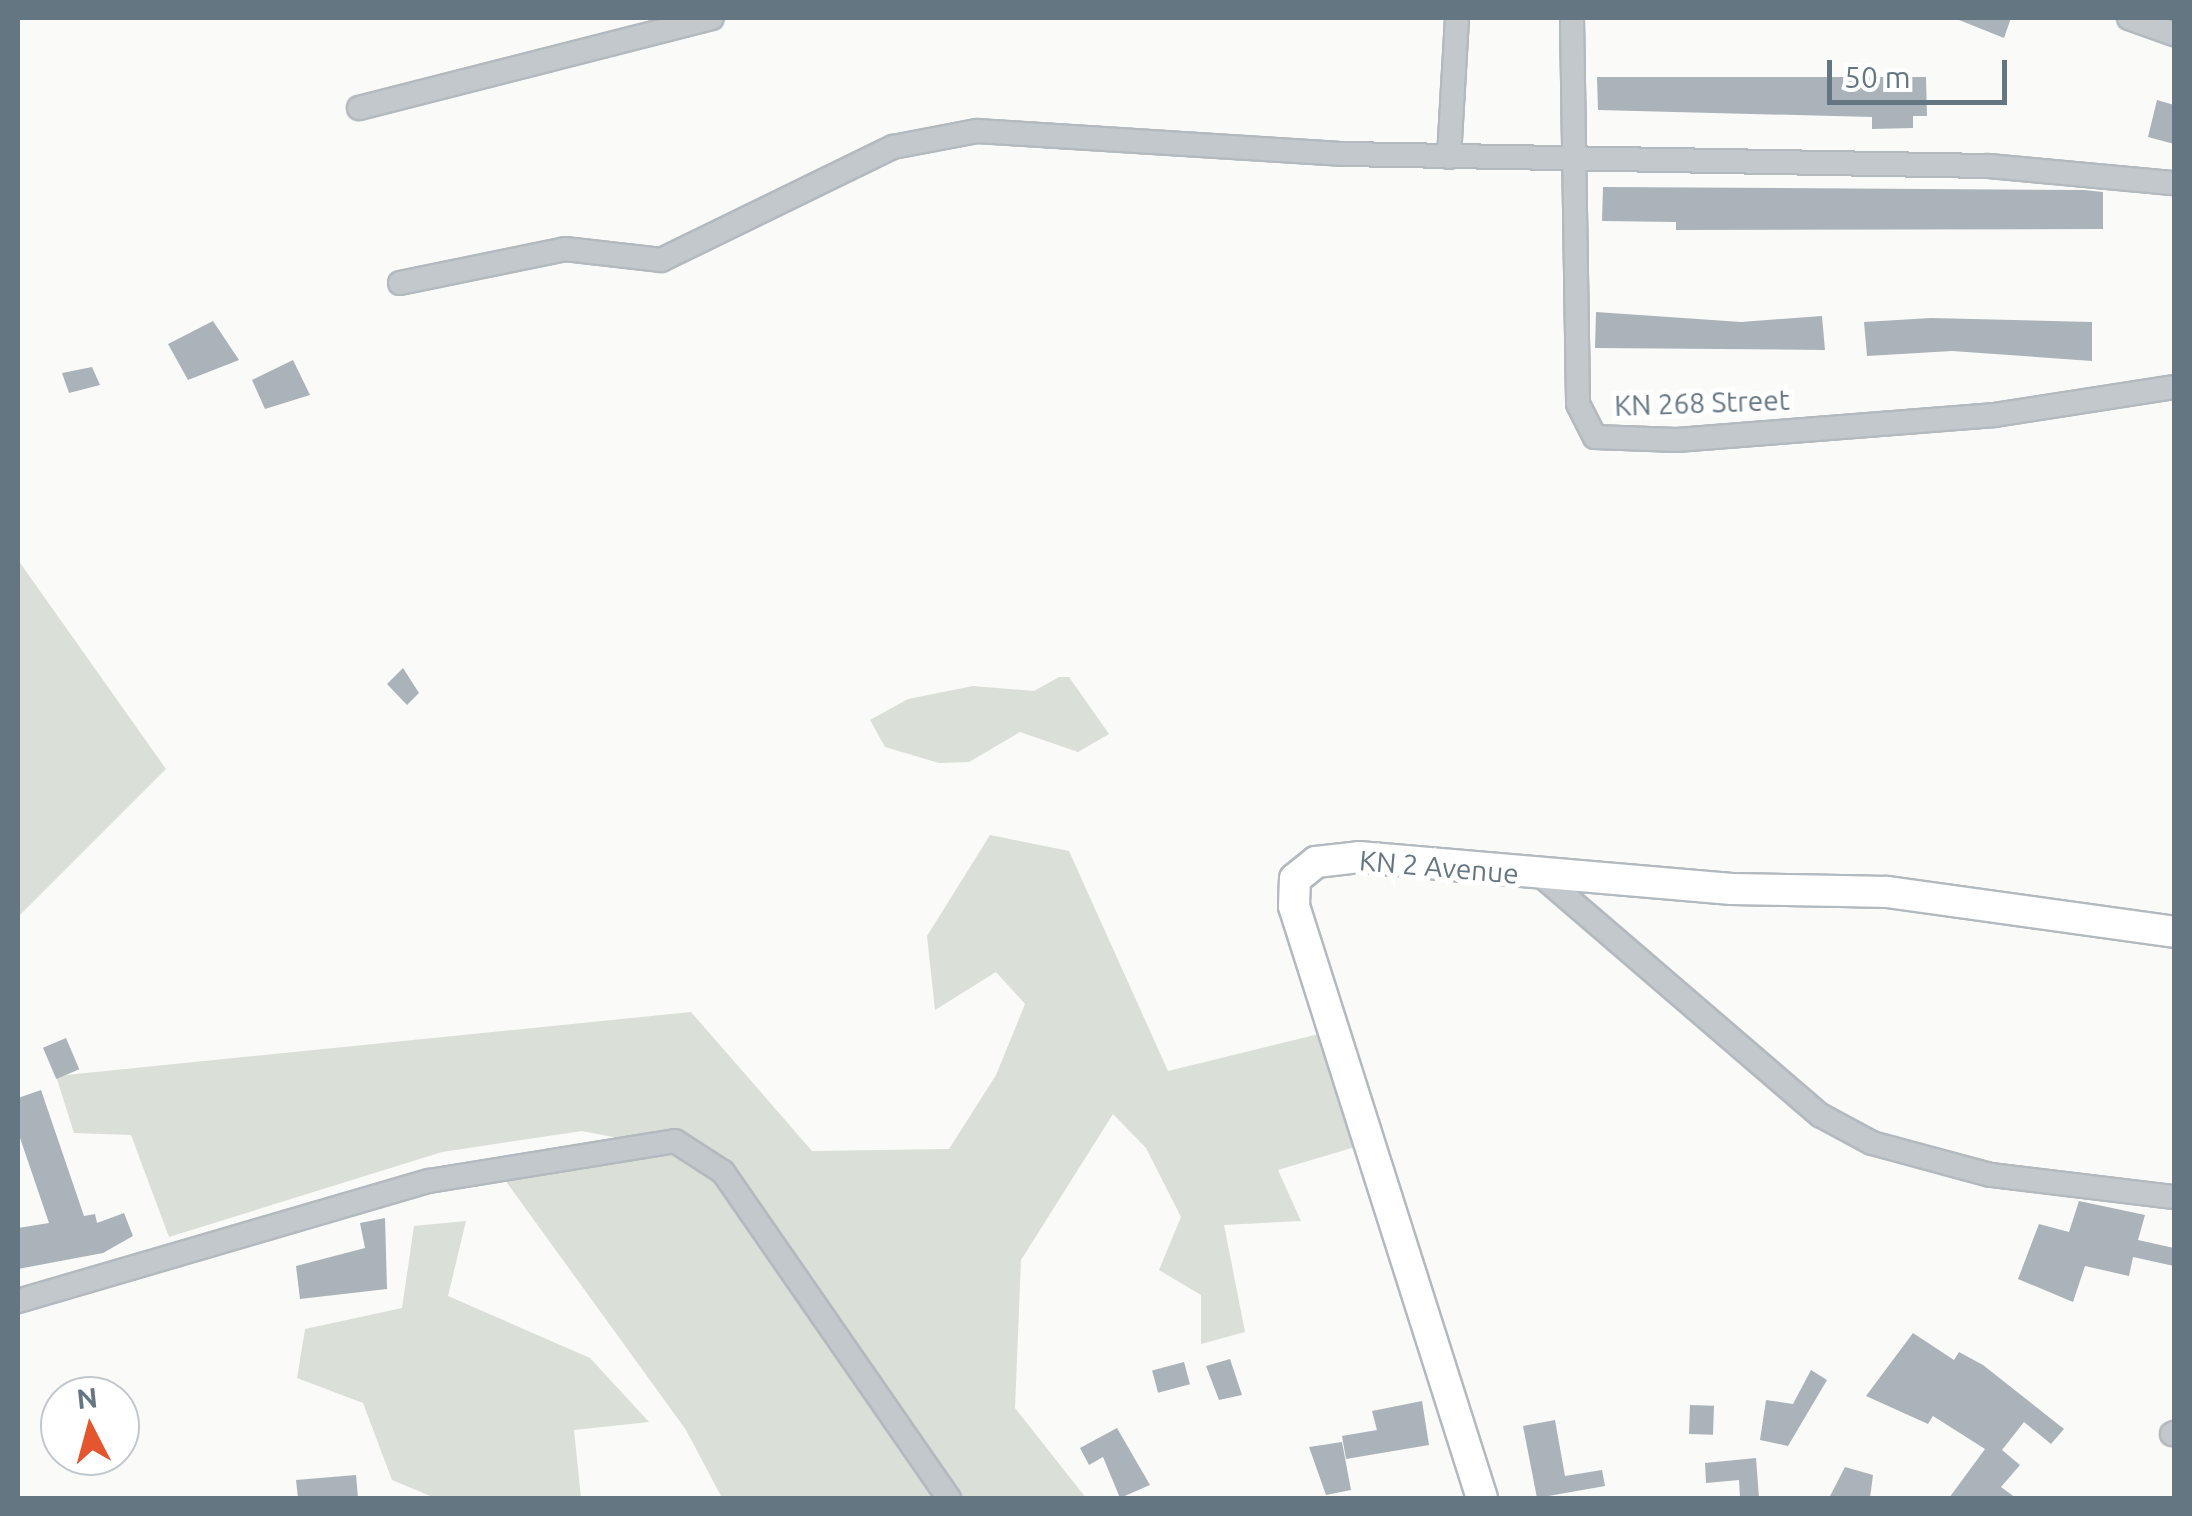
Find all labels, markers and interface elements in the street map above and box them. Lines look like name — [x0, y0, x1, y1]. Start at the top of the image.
scale bar — [1832, 40, 2012, 102]
text: 50 m — [1844, 60, 1911, 94]
street label: KN 268 Street — [1614, 383, 1790, 423]
street label: KN 2 Avenue — [1358, 843, 1520, 891]
north arrow — [40, 1376, 140, 1476]
text: N — [75, 1381, 99, 1414]

